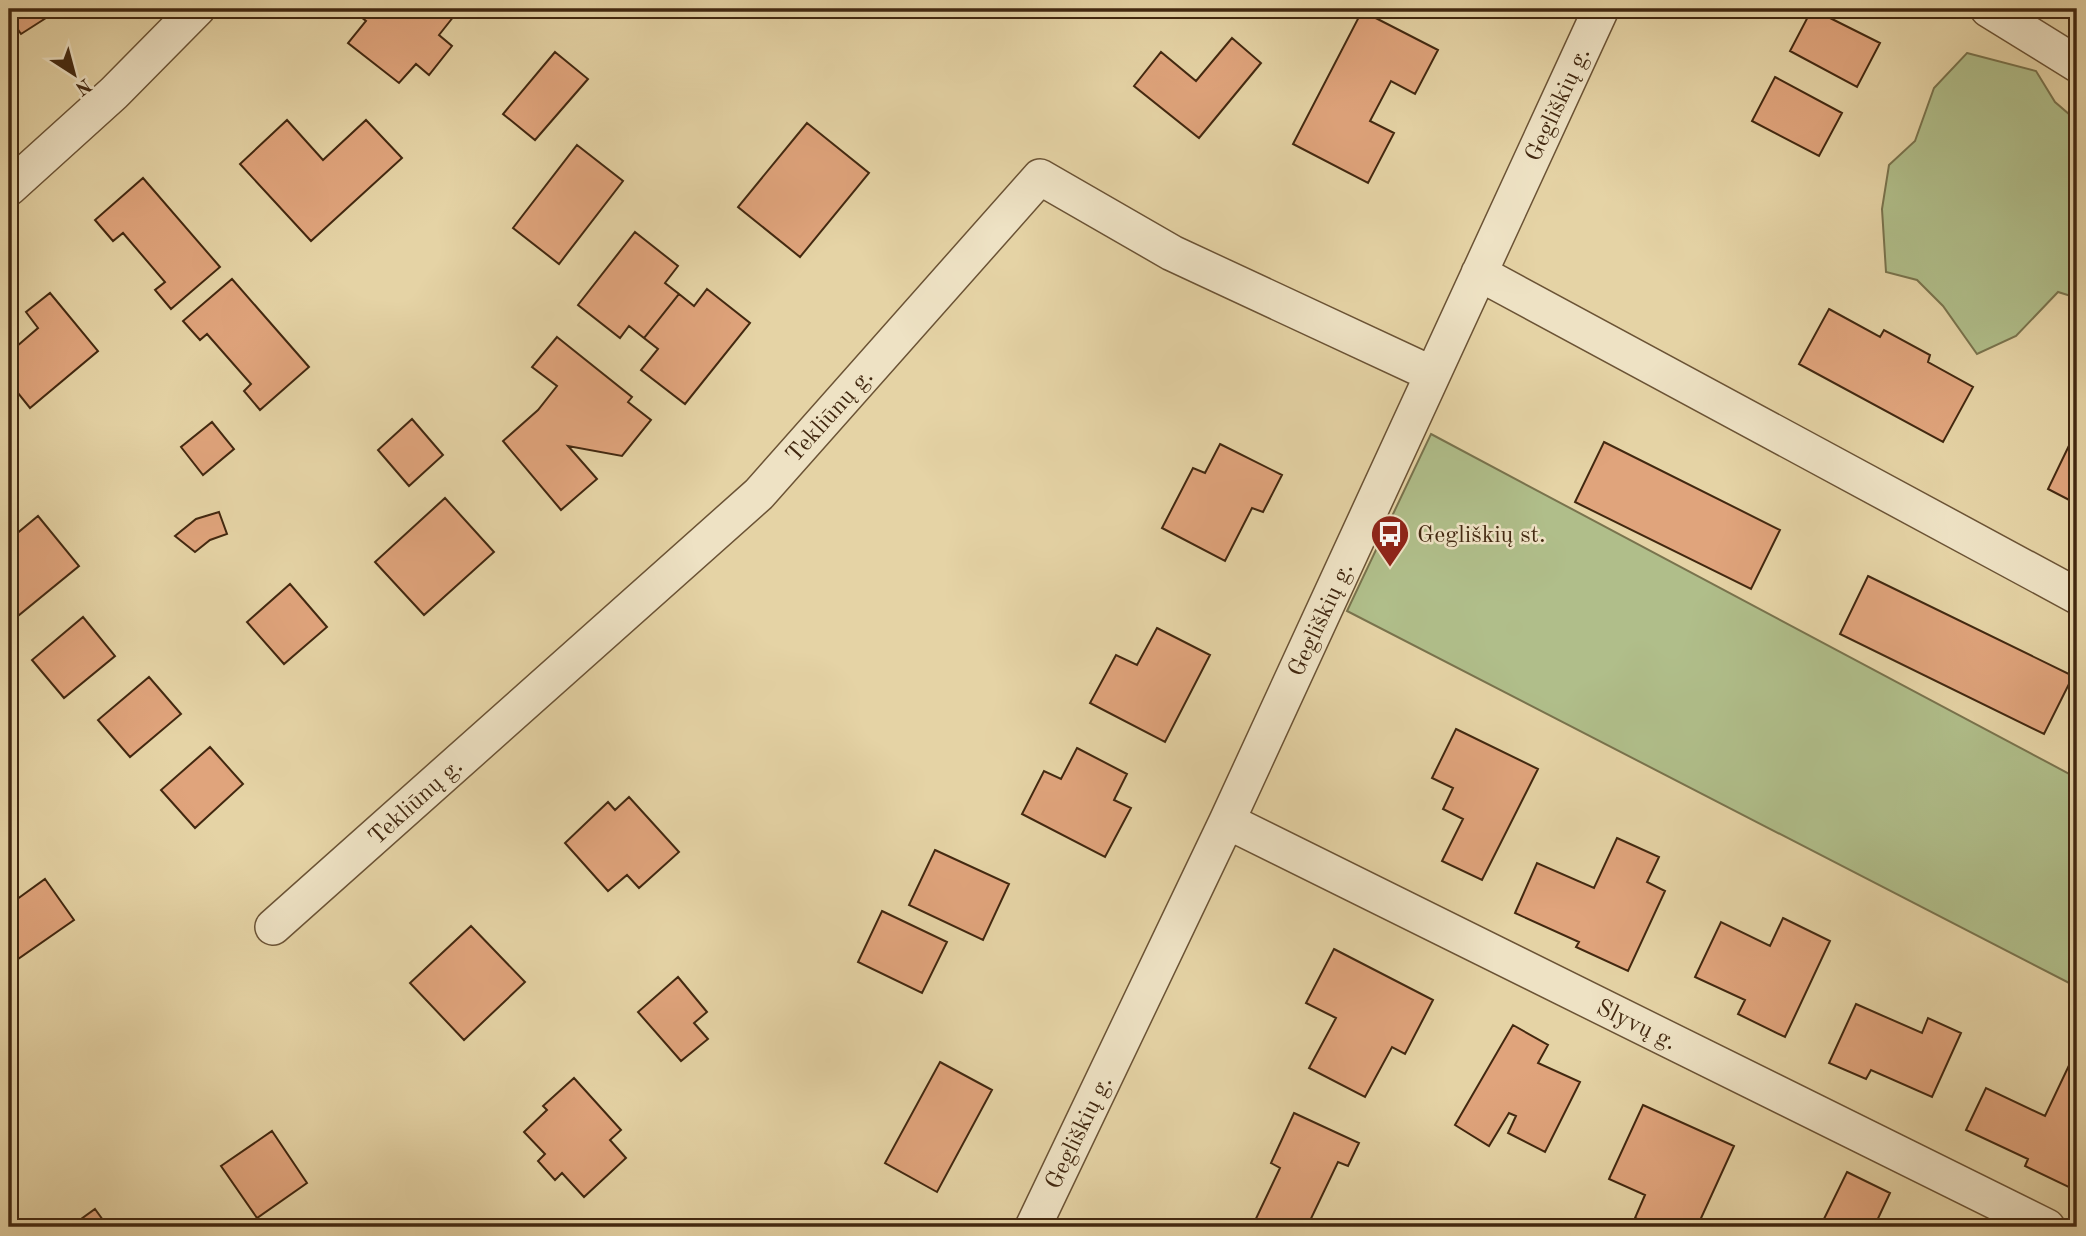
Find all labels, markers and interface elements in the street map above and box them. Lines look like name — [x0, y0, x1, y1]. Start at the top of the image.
north arrow — [38, 38, 108, 108]
street label: Gegliškių g. — [1522, 44, 1596, 166]
text: N — [71, 74, 94, 98]
street label: Tekliūnų g. — [782, 365, 879, 468]
bus stop icon: Gegliškių st. — [1369, 513, 1411, 568]
place label: Gegliškių st. — [1417, 524, 1546, 548]
street label: Gegliškių g. — [1285, 559, 1359, 681]
street label: Tekliūnų g. — [365, 754, 468, 851]
street label: Slyvų g. — [1592, 996, 1680, 1055]
street label: Gegliškių g. — [1042, 1072, 1118, 1193]

